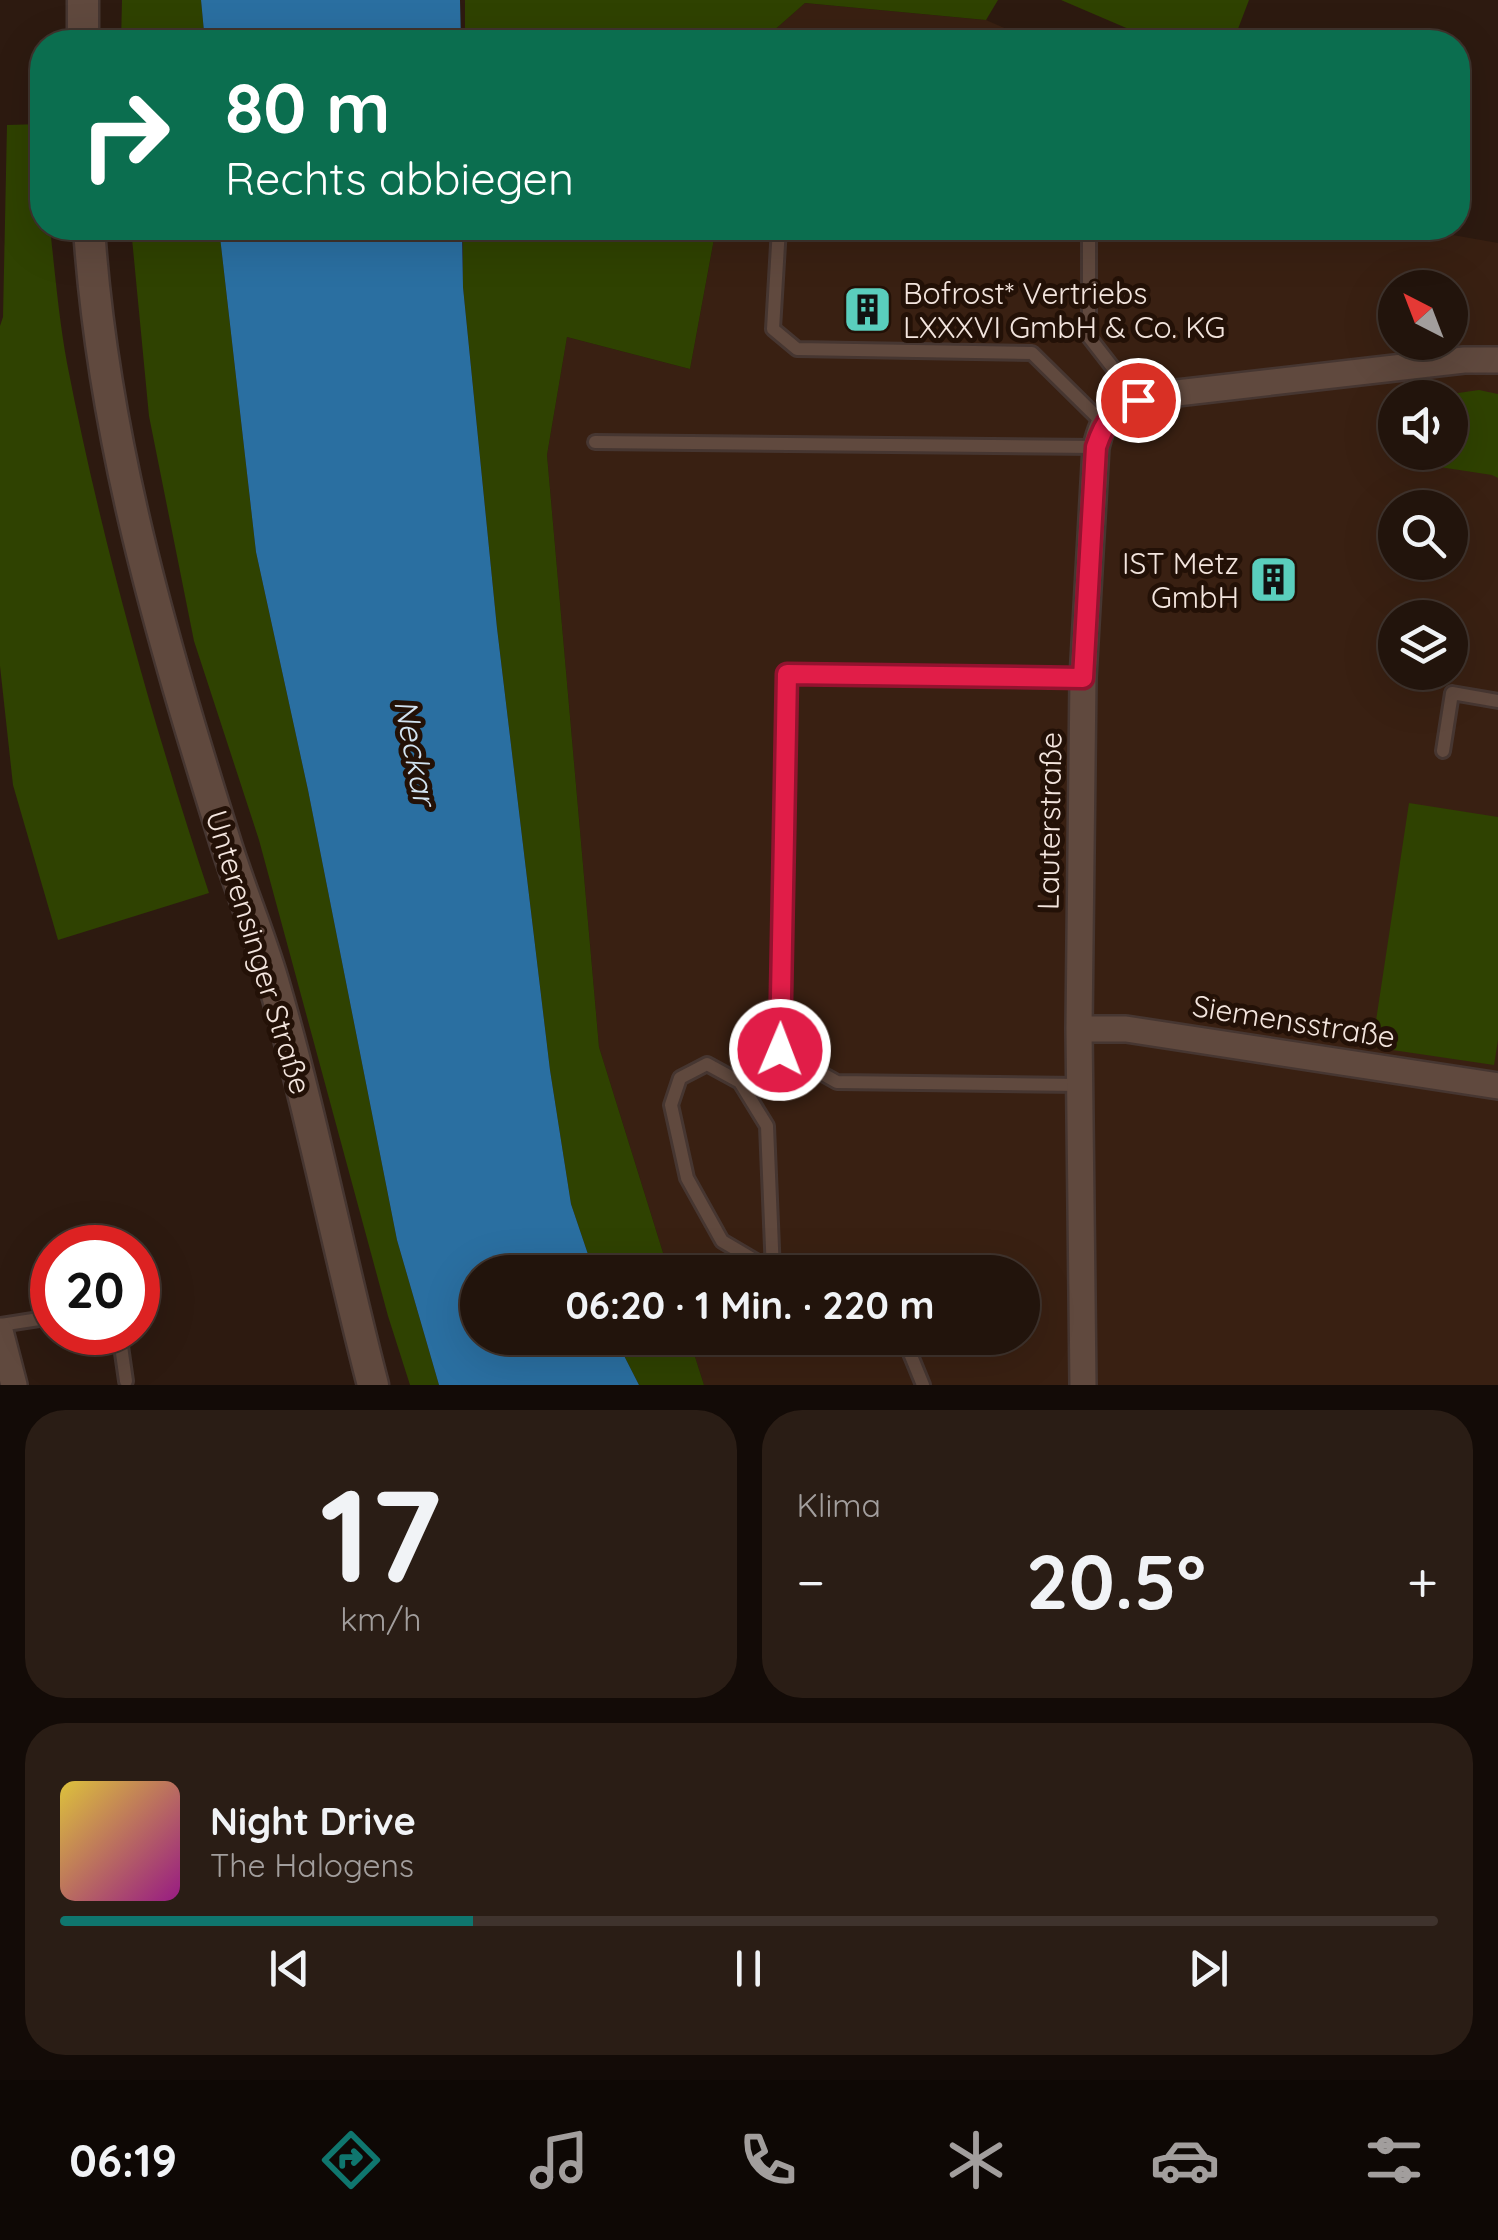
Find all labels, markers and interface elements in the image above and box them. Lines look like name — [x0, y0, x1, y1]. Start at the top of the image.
text: 80 m — [225, 63, 390, 151]
icon: right — [60, 70, 190, 200]
text: Rechts abbiegen — [225, 150, 574, 206]
north arrow — [1378, 270, 1468, 360]
map controls — [1378, 270, 1468, 690]
place label: Bofrost* Vertriebs LXXXVI GmbH & Co. KG — [903, 274, 1225, 346]
building icon: Bofrost* Vertriebs LXXXVI GmbH & Co. KG — [842, 284, 894, 336]
pin — [1096, 358, 1181, 443]
icon: arrive — [1111, 373, 1166, 428]
button: sound — [1378, 380, 1468, 470]
button: search — [1378, 490, 1468, 580]
place label: IST Metz GmbH — [1122, 544, 1239, 616]
building icon: IST Metz GmbH — [1248, 554, 1300, 606]
button: layers — [1378, 600, 1468, 690]
water label: Neckar — [386, 696, 447, 812]
street label: Lauterstraße — [1028, 732, 1070, 910]
street label: Unterensinger Straße — [198, 805, 320, 1099]
street label: Siemensstraße — [1190, 986, 1398, 1056]
position arrow — [728, 998, 832, 1102]
speed limit sign: 20 — [30, 1225, 160, 1355]
text: 06:20 · 1 Min. · 220 m — [566, 1281, 934, 1329]
text: 17 — [320, 1452, 442, 1615]
text: Klima — [797, 1485, 881, 1525]
text: 20.5° — [1026, 1534, 1206, 1628]
text: − — [797, 1547, 825, 1616]
text: + — [1407, 1547, 1438, 1616]
text: km/h — [340, 1599, 421, 1639]
text: Night Drive — [210, 1797, 416, 1845]
text: The Halogens — [210, 1845, 414, 1885]
icon: previous — [262, 1941, 317, 1996]
icon: pause — [721, 1941, 776, 1996]
icon: next — [1181, 1941, 1236, 1996]
icon: directions — [316, 2125, 386, 2195]
icon: music — [524, 2125, 594, 2195]
icon: phone — [733, 2125, 803, 2195]
icon: climate — [941, 2125, 1011, 2195]
icon: car — [1150, 2125, 1220, 2195]
icon: filters — [1359, 2125, 1429, 2195]
text: 06:19 — [69, 2132, 177, 2188]

